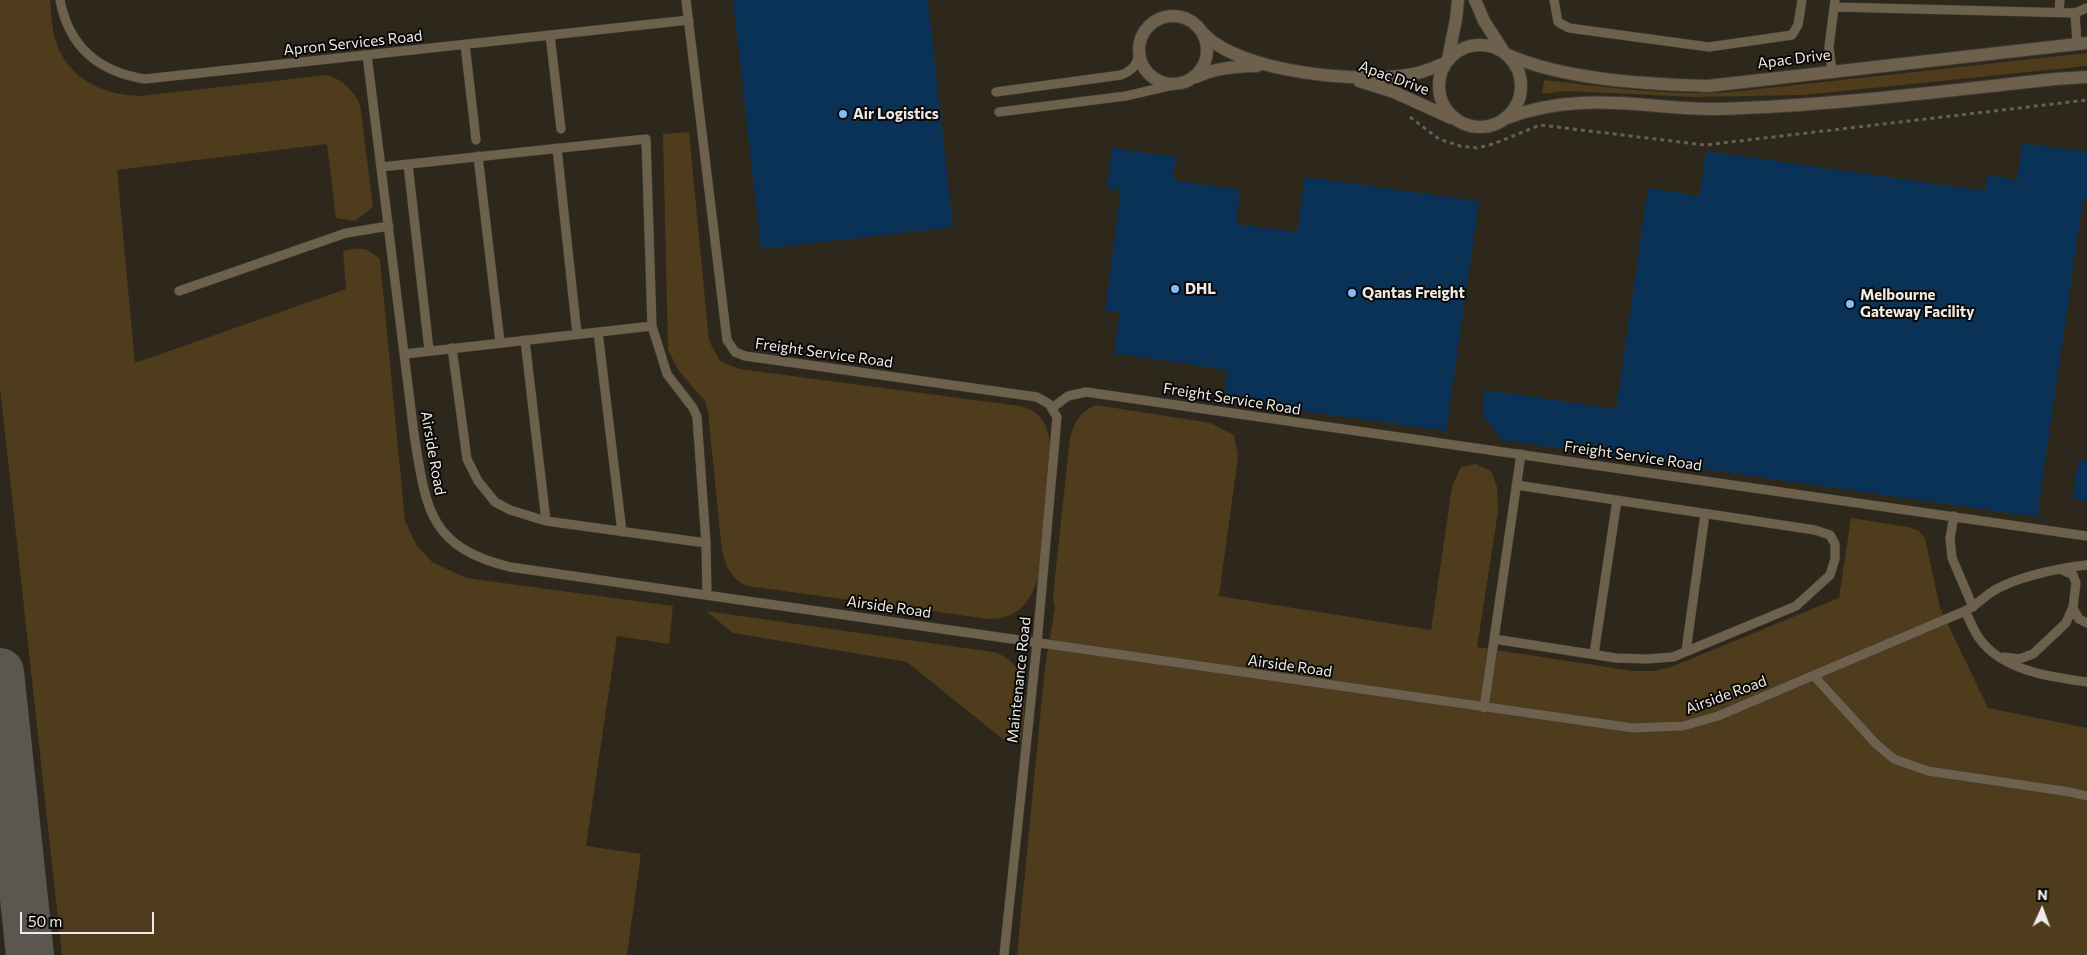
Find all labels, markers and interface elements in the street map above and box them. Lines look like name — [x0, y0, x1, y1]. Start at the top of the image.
street label: Apron Services Road — [283, 27, 423, 59]
street label: Apac Drive — [1756, 46, 1832, 72]
street label: Apac Drive — [1356, 57, 1432, 99]
place label: Air Logistics — [853, 105, 939, 123]
marker: Air Logistics — [837, 108, 849, 120]
place label: DHL — [1185, 280, 1216, 298]
marker: DHL — [1169, 283, 1181, 295]
place label: Qantas Freight — [1362, 284, 1465, 302]
place label: Melbourne Gateway Facility — [1860, 286, 1974, 321]
marker: Qantas Freight — [1346, 287, 1358, 299]
marker: Melbourne Gateway Facility — [1844, 298, 1856, 310]
street label: Freight Service Road — [754, 334, 894, 372]
street label: Freight Service Road — [1162, 379, 1302, 419]
street label: Airside Road — [417, 410, 449, 496]
street label: Freight Service Road — [1563, 437, 1703, 475]
street label: Airside Road — [846, 592, 932, 622]
street label: Maintenance Road — [1003, 616, 1035, 744]
street label: Airside Road — [1247, 651, 1333, 681]
street label: Airside Road — [1683, 672, 1769, 718]
north arrow — [2017, 885, 2067, 935]
text: N — [2037, 886, 2048, 903]
scale bar — [22, 902, 156, 934]
text: 50 m — [28, 912, 62, 930]

